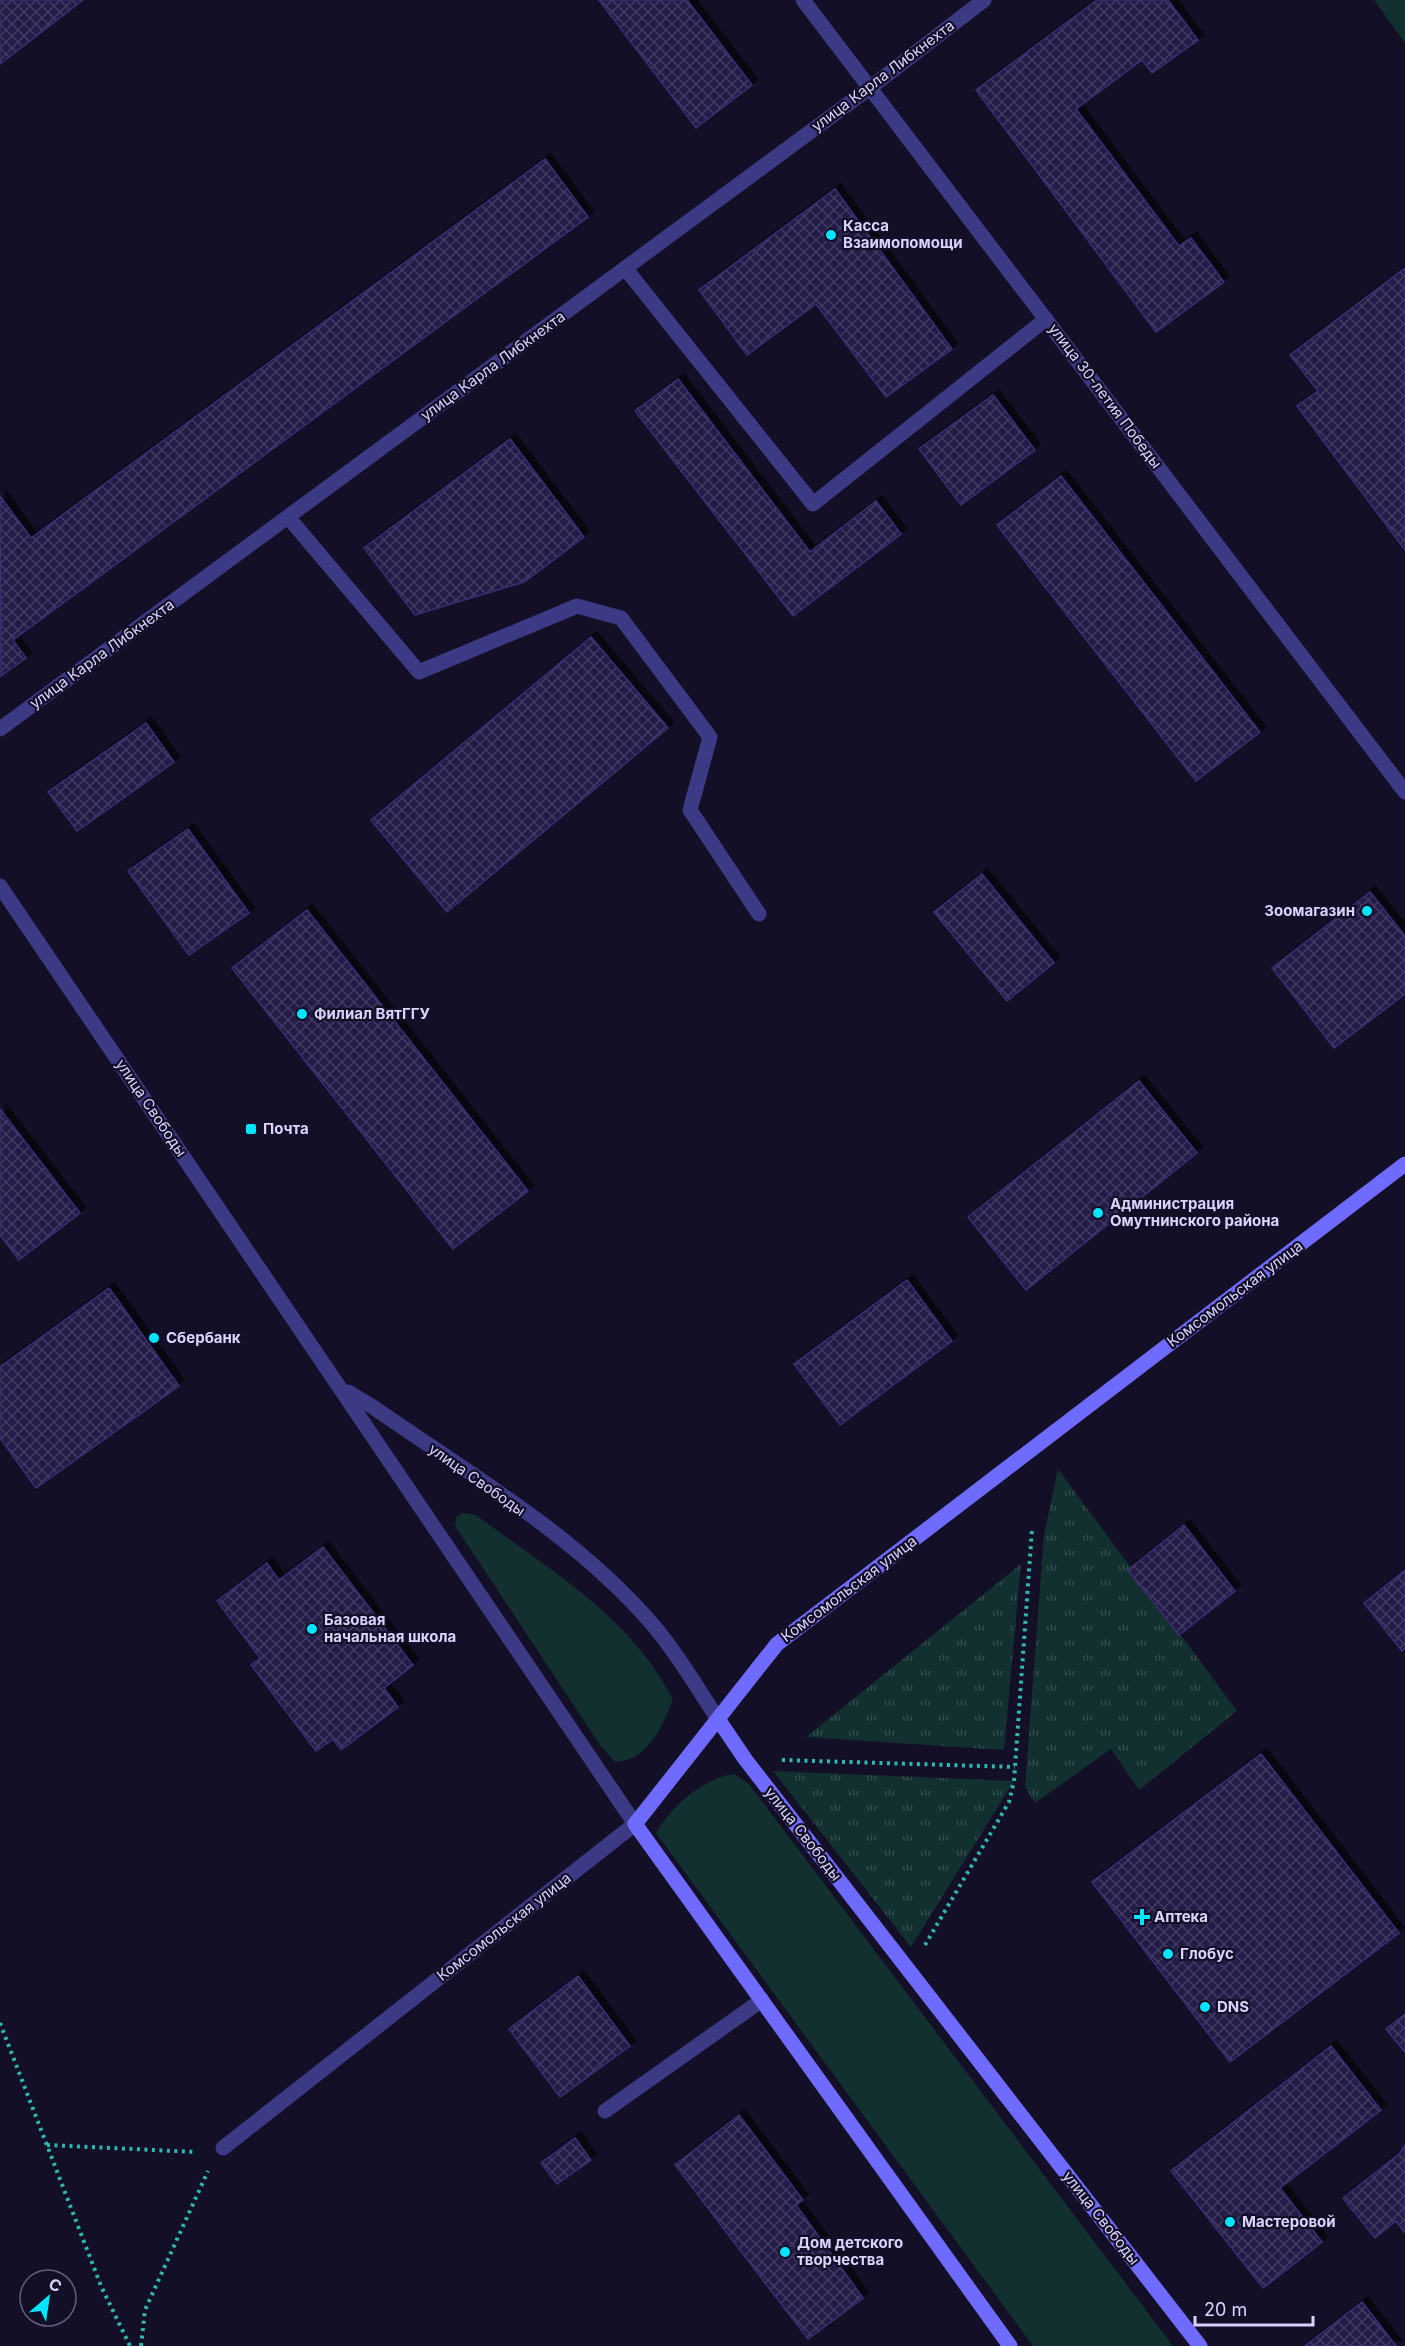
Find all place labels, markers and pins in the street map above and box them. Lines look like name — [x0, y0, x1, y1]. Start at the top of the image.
place label: Касса Взаимопомощи — [843, 216, 963, 252]
marker: Касса Взаимопомощи — [824, 228, 838, 242]
place label: Зоомагазин — [1264, 901, 1355, 920]
marker: Зоомагазин — [1360, 904, 1374, 918]
place label: Филиал ВятГГУ — [314, 1004, 431, 1023]
marker: Филиал ВятГГУ — [295, 1007, 309, 1021]
place label: Почта — [263, 1119, 309, 1138]
marker: Почта — [244, 1122, 258, 1136]
place label: Администрация Омутнинского района — [1110, 1194, 1279, 1230]
marker: Администрация Омутнинского района — [1091, 1206, 1105, 1220]
place label: Сбербанк — [166, 1328, 241, 1347]
marker: Сбербанк — [147, 1331, 161, 1345]
place label: Базовая начальная школа — [324, 1610, 456, 1646]
marker: Базовая начальная школа — [305, 1622, 319, 1636]
place label: Аптека — [1154, 1907, 1208, 1926]
marker: Аптека — [1135, 1910, 1149, 1924]
place label: Глобус — [1180, 1944, 1234, 1963]
marker: Глобус — [1161, 1947, 1175, 1961]
place label: DNS — [1217, 1997, 1249, 2016]
marker: DNS — [1198, 2000, 1212, 2014]
place label: Мастеровой — [1242, 2212, 1336, 2231]
marker: Мастеровой — [1223, 2215, 1237, 2229]
place label: Дом детского творчества — [797, 2233, 903, 2269]
marker: Дом детского творчества — [778, 2245, 792, 2259]

